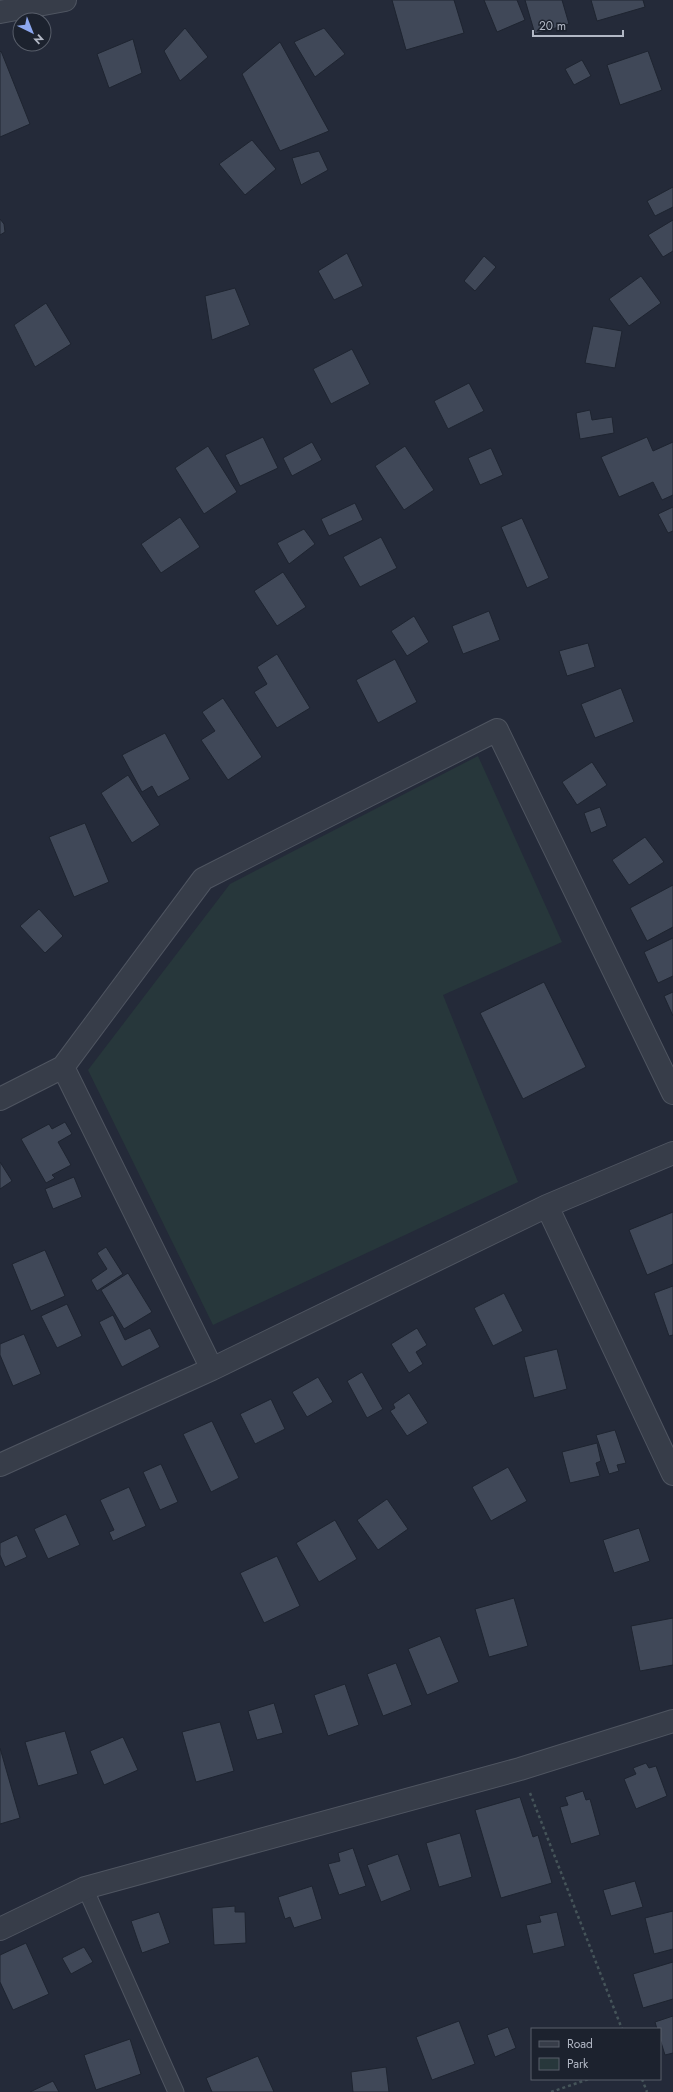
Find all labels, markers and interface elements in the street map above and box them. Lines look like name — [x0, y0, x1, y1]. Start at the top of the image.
north arrow — [12, 12, 52, 52]
scale bar — [533, 12, 623, 38]
text: 20 m — [539, 17, 566, 35]
text: N — [30, 30, 47, 48]
legend — [531, 2028, 661, 2080]
text: Road — [567, 2035, 593, 2053]
text: Park — [567, 2055, 589, 2073]

